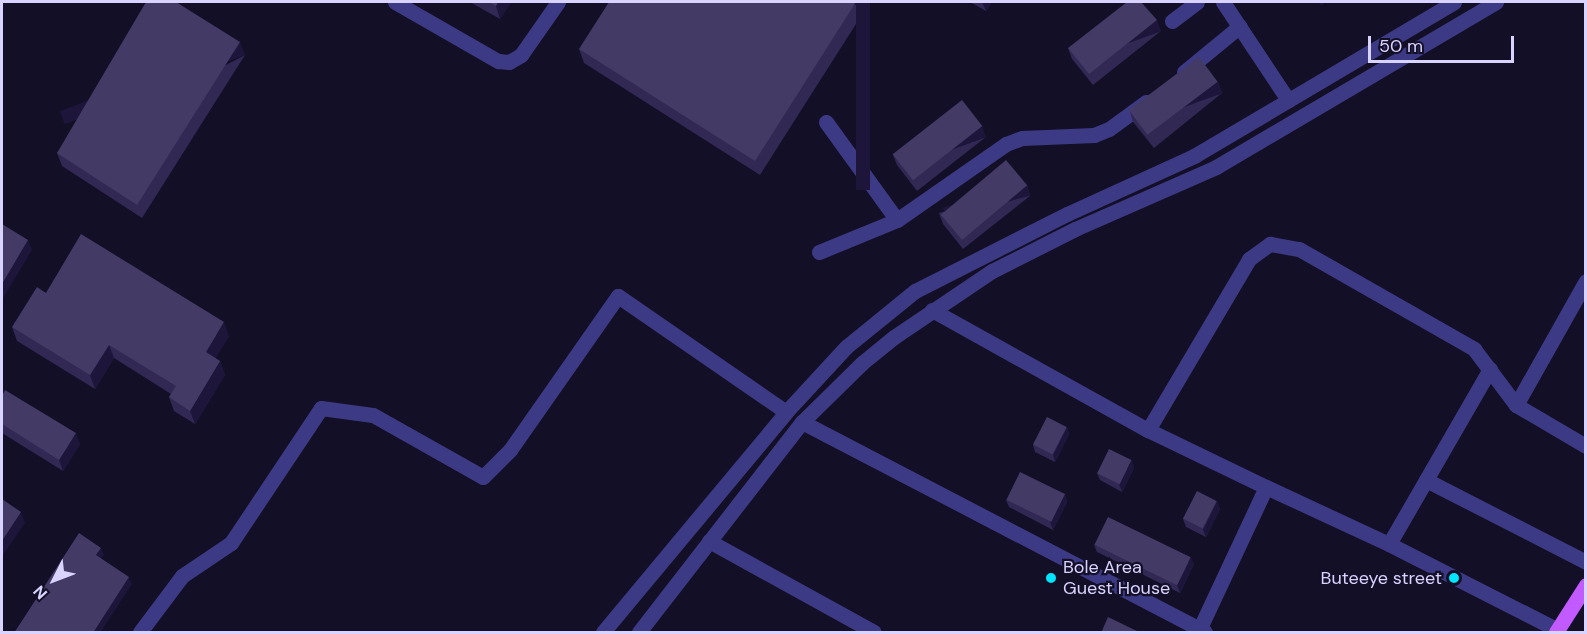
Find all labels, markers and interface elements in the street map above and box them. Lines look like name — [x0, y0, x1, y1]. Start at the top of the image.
scale bar — [1371, 24, 1516, 62]
text: 50 m — [1379, 34, 1423, 58]
north arrow — [24, 550, 84, 610]
place label: Bole Area Guest House — [1063, 557, 1170, 600]
place label: Buteeye street — [1321, 567, 1442, 589]
marker: Bole Area Guest House — [1044, 571, 1058, 585]
marker: Buteeye street — [1447, 571, 1461, 585]
text: N — [29, 581, 52, 604]

